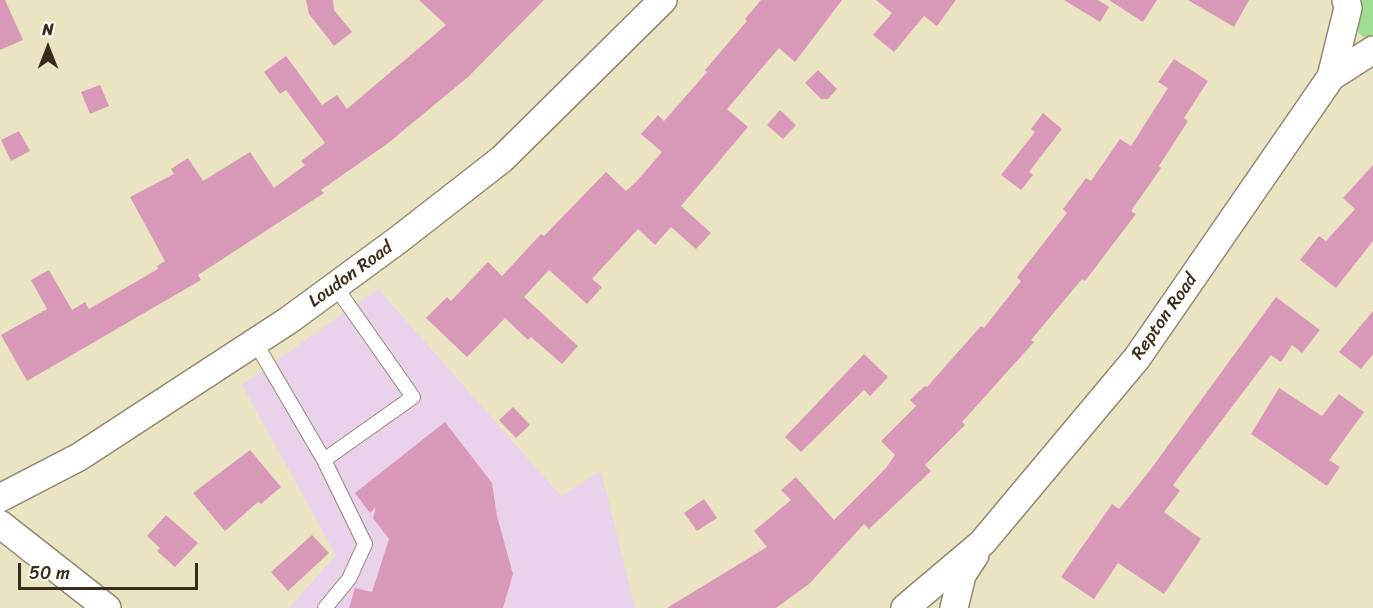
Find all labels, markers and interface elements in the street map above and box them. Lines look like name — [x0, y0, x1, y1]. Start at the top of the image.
text: N — [42, 15, 54, 44]
north arrow — [18, 18, 78, 78]
street label: Loudon Road — [305, 237, 397, 313]
street label: Repton Road — [1128, 270, 1202, 364]
scale bar — [21, 551, 201, 589]
text: 50 m — [29, 557, 70, 589]

